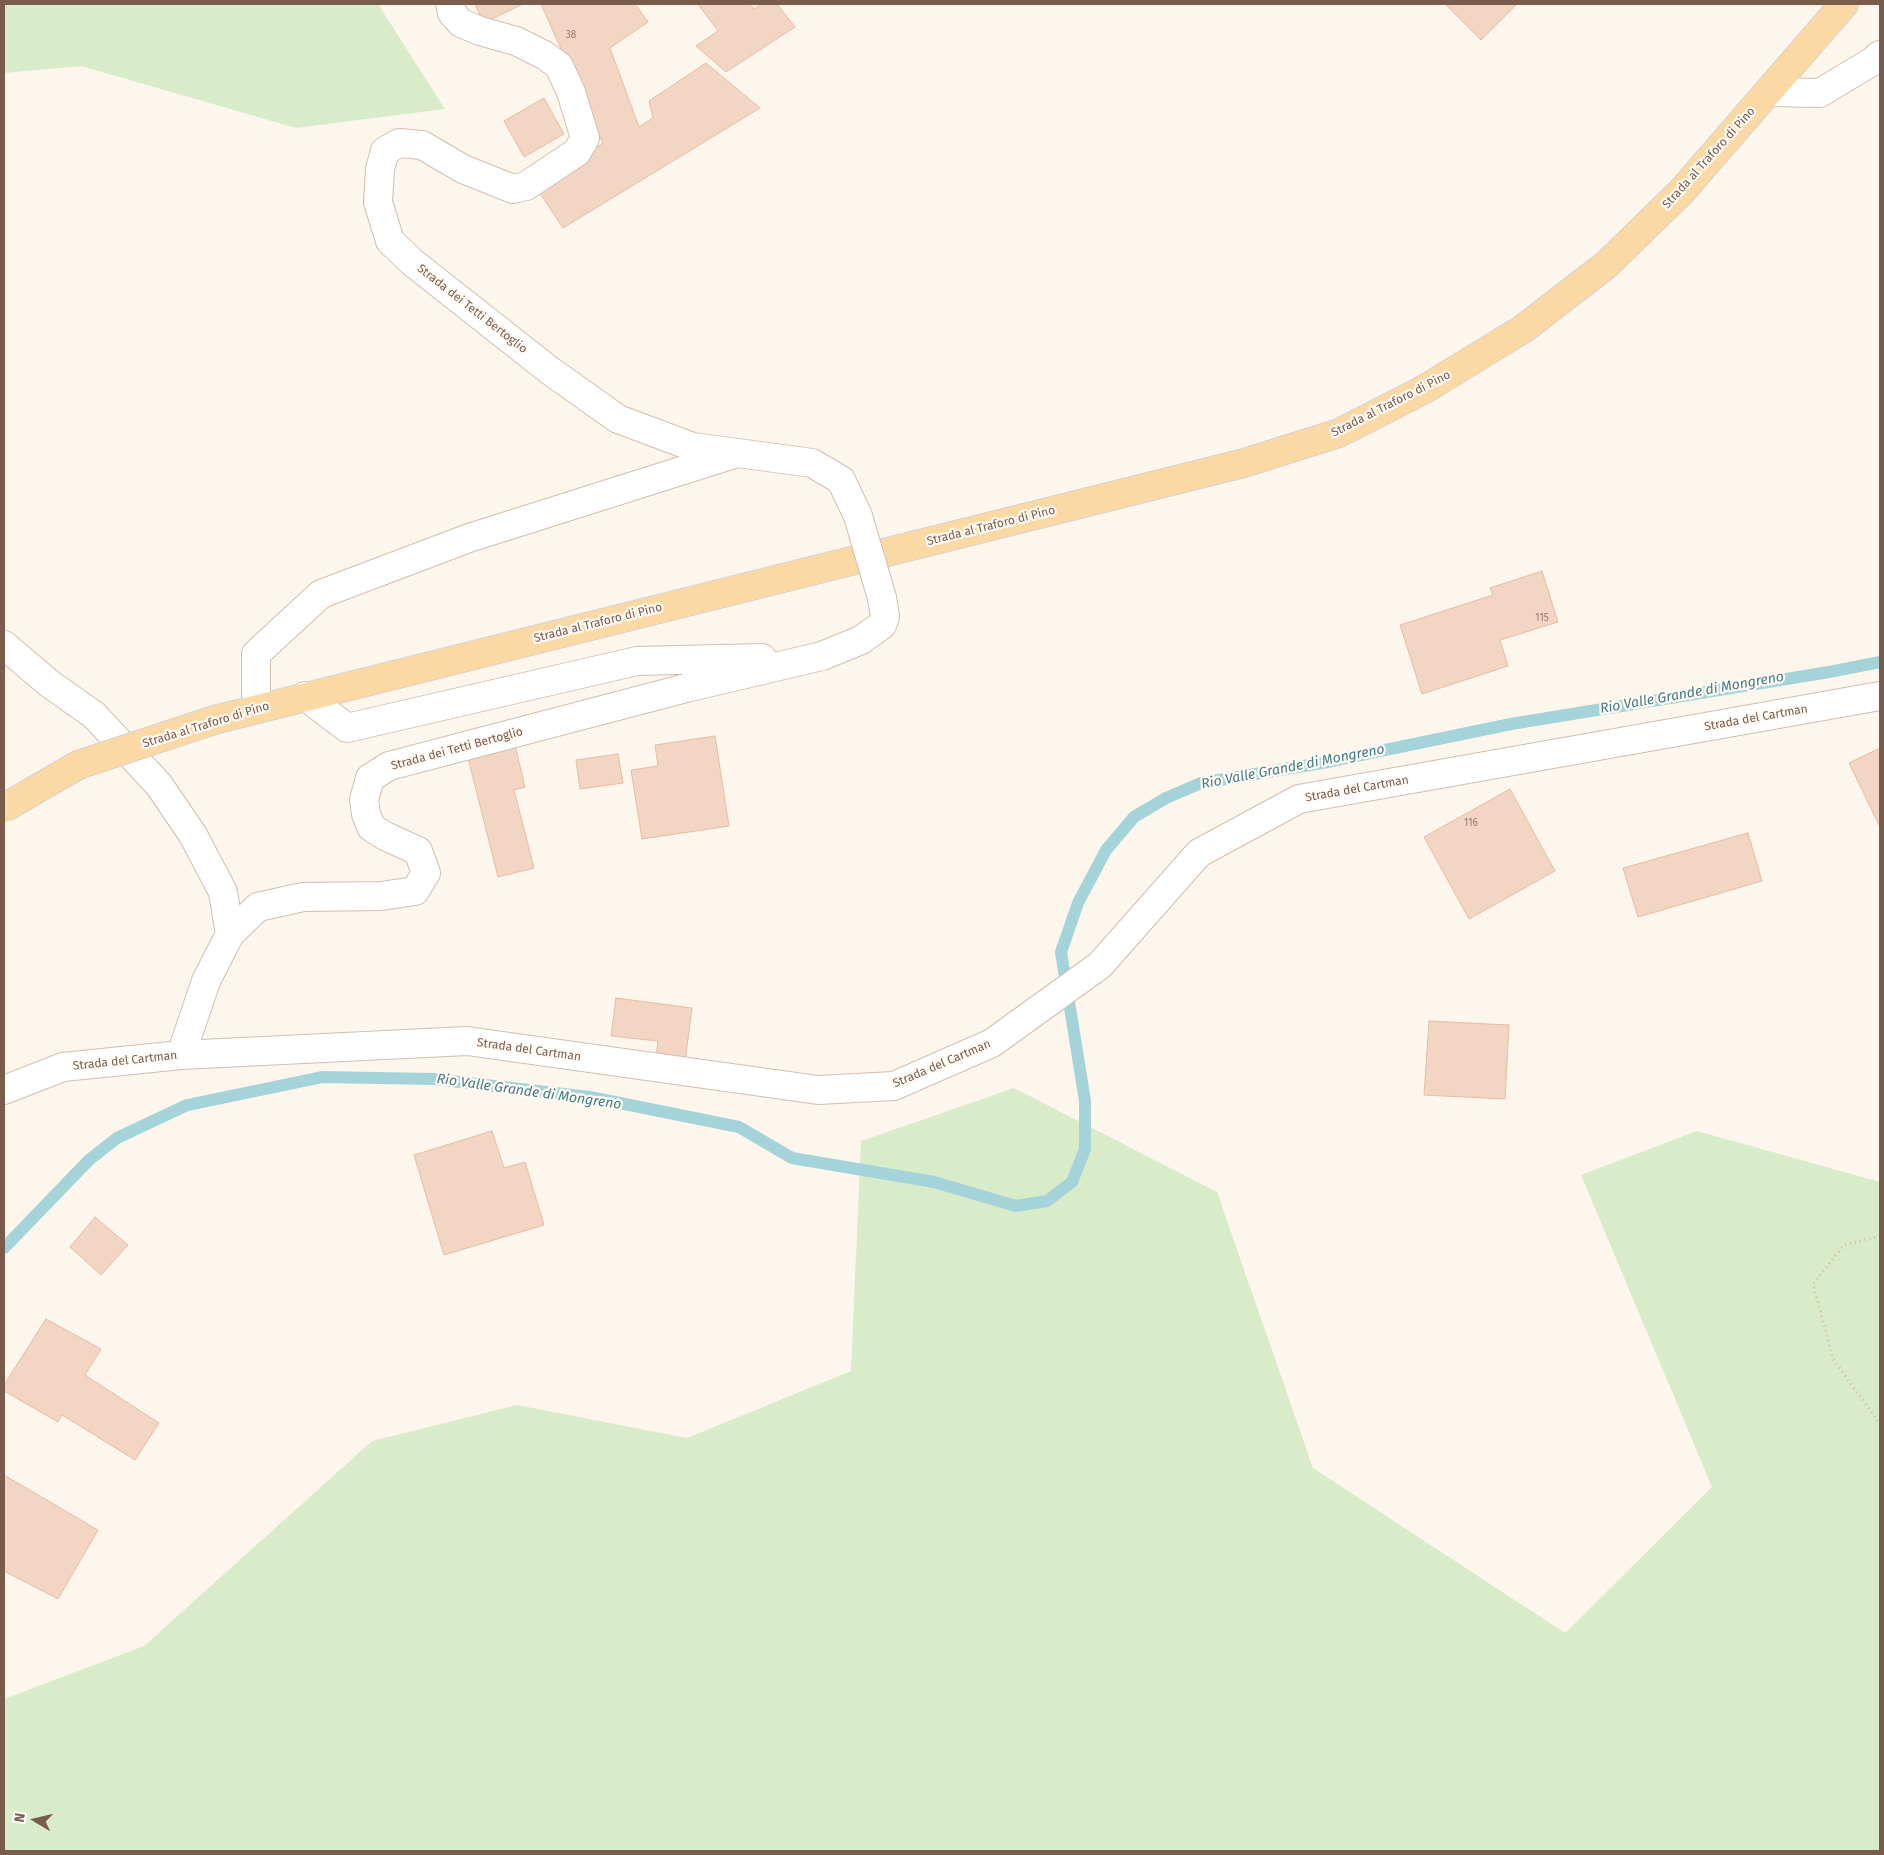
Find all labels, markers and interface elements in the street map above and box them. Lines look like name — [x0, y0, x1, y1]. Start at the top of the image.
house number: 38 — [566, 29, 576, 41]
street label: Strada al Traforo di Pino — [1660, 104, 1758, 212]
street label: Strada dei Tetti Bertoglio — [414, 262, 530, 356]
street label: Strada al Traforo di Pino — [1329, 368, 1453, 440]
street label: Strada al Traforo di Pino — [925, 503, 1057, 549]
street label: Strada al Traforo di Pino — [532, 600, 664, 646]
house number: 115 — [1535, 612, 1549, 624]
water label: Rio Valle Grande di Mongreno — [1599, 669, 1785, 717]
street label: Strada al Traforo di Pino — [141, 699, 271, 751]
street label: Strada del Cartman — [1703, 702, 1809, 734]
street label: Strada dei Tetti Bertoglio — [390, 724, 524, 774]
water label: Rio Valle Grande di Mongreno — [1200, 741, 1386, 793]
street label: Strada del Cartman — [1304, 773, 1410, 805]
house number: 116 — [1464, 817, 1478, 829]
street label: Strada del Cartman — [476, 1036, 582, 1064]
street label: Strada del Cartman — [891, 1037, 993, 1091]
street label: Strada del Cartman — [72, 1048, 178, 1074]
water label: Rio Valle Grande di Mongreno — [436, 1071, 622, 1113]
north arrow — [10, 1795, 60, 1845]
text: N — [11, 1812, 29, 1824]

